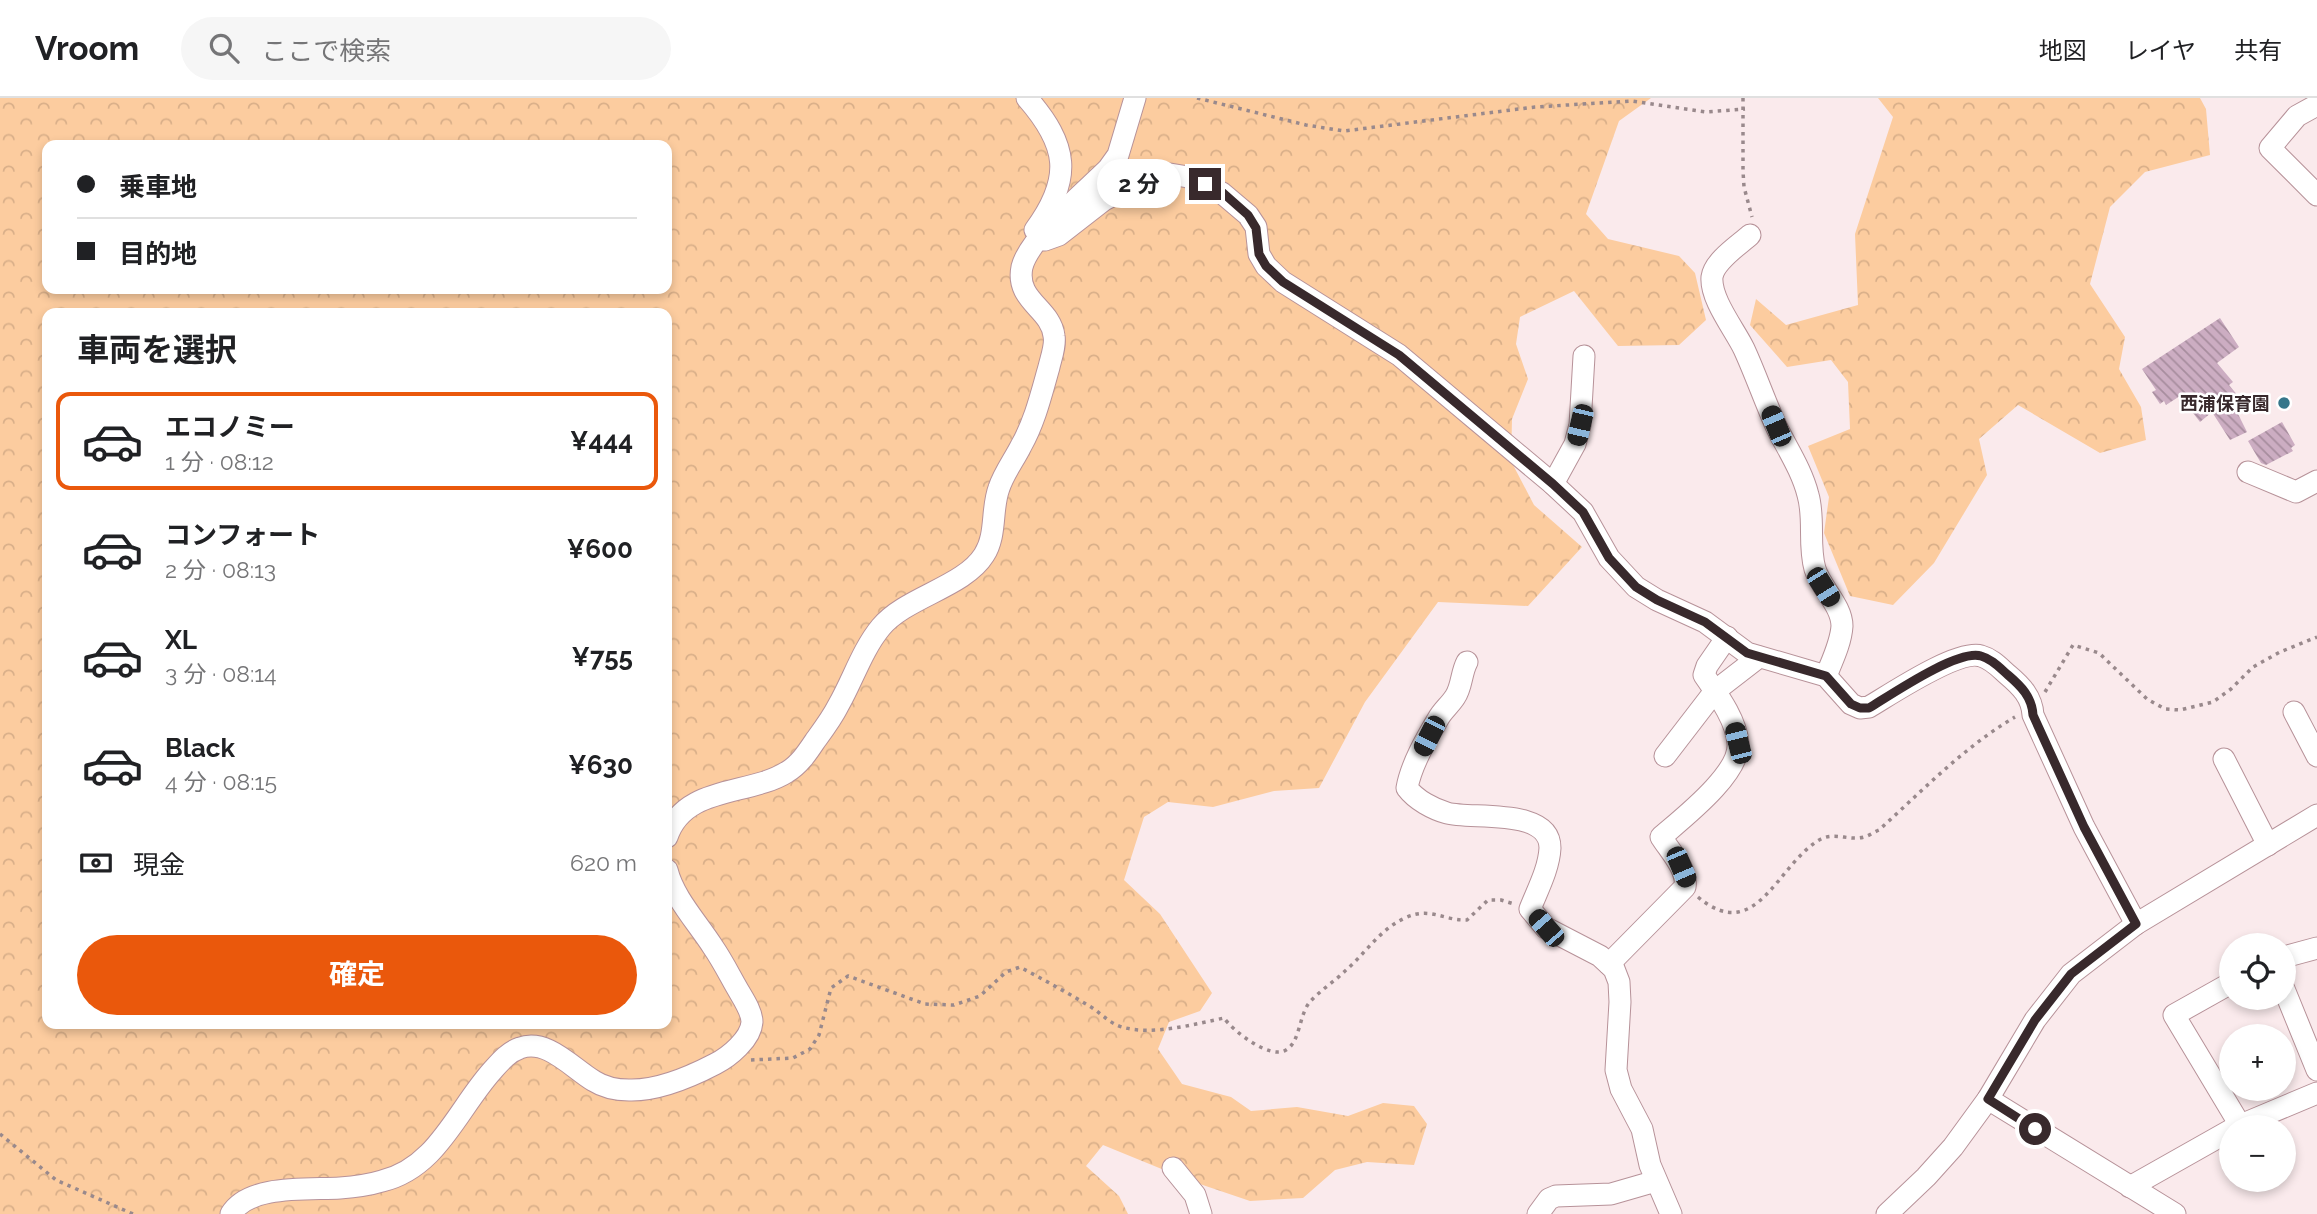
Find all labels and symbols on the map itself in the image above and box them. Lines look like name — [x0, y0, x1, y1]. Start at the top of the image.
callout: 2 分 — [1096, 160, 1180, 208]
route end — [1189, 168, 1221, 200]
place label: 西浦保育園 — [2180, 393, 2270, 414]
marker: 西浦保育園 — [2276, 395, 2292, 411]
car — [1566, 402, 1595, 448]
car — [1759, 403, 1794, 449]
car — [1803, 564, 1844, 610]
car — [1411, 713, 1448, 759]
car — [1723, 720, 1754, 766]
car — [1664, 844, 1699, 890]
car — [1525, 905, 1568, 951]
route start — [2019, 1113, 2051, 1145]

